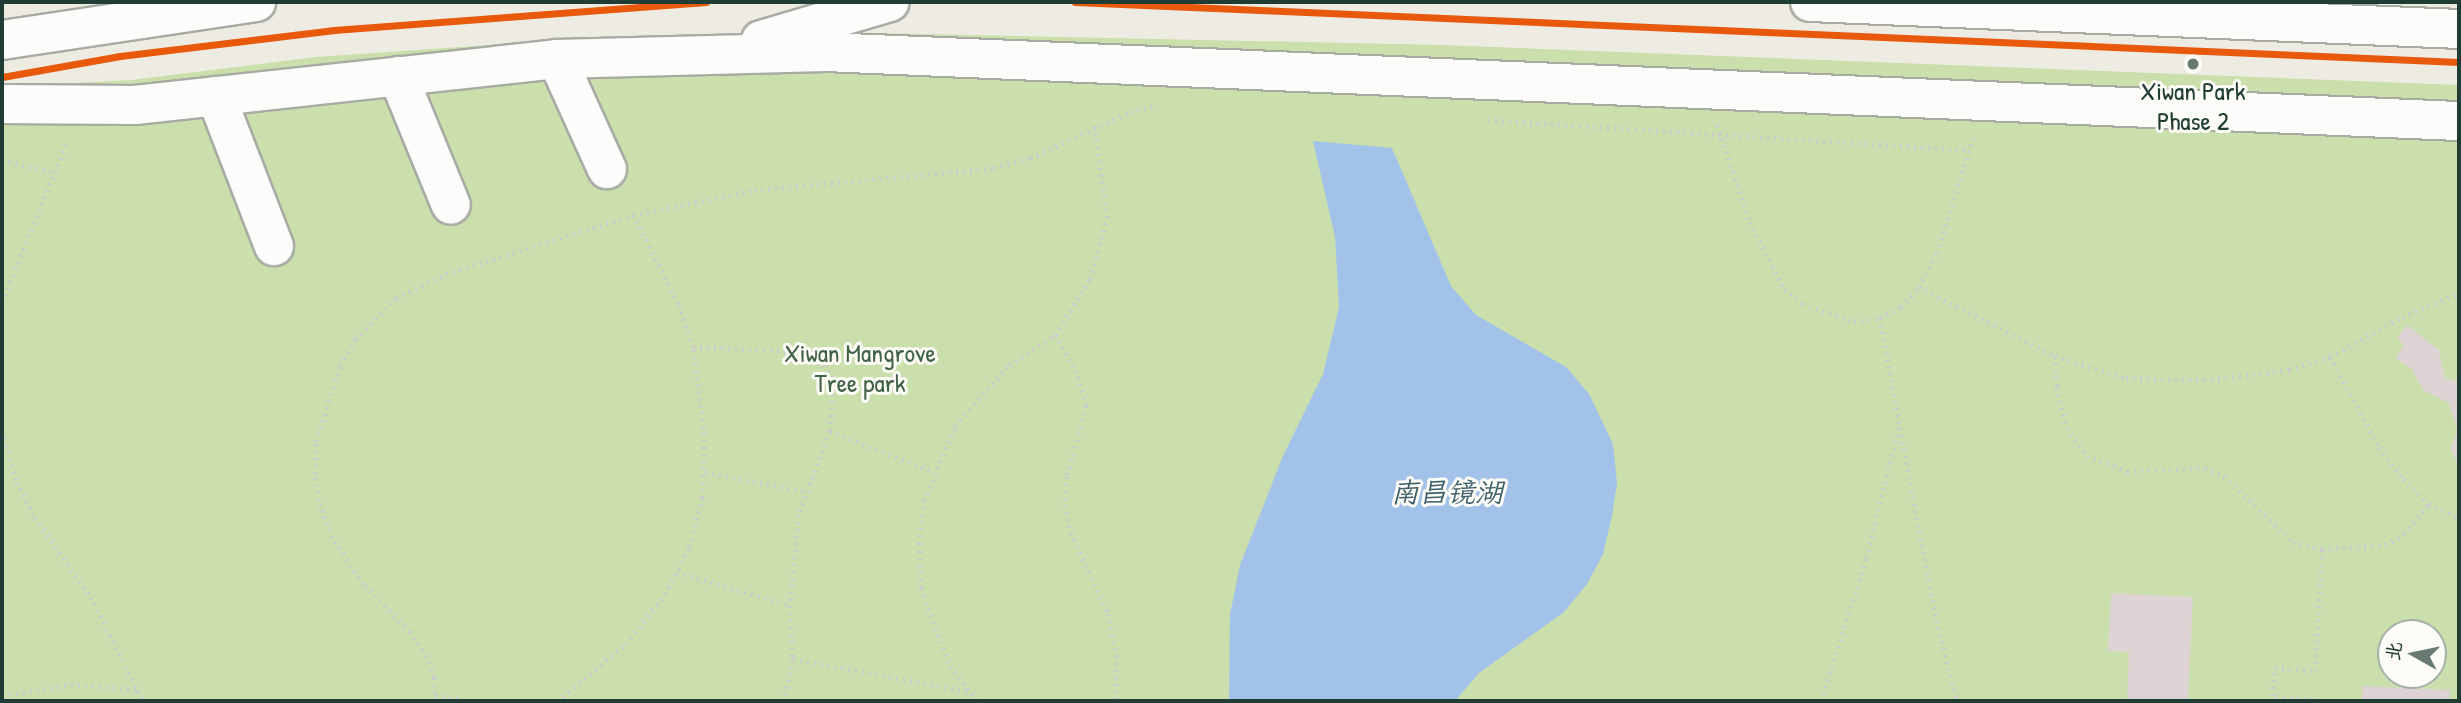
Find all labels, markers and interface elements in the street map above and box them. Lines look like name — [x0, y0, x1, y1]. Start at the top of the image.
marker: Xiwan Park Phase 2 — [2185, 56, 2201, 72]
place label: Xiwan Park Phase 2 — [2141, 75, 2245, 136]
park label: Xiwan Mangrove Tree park — [784, 337, 936, 398]
water label: 南昌镜湖 — [1391, 475, 1503, 509]
north arrow — [2377, 619, 2447, 689]
text: 北 — [2379, 640, 2408, 662]

